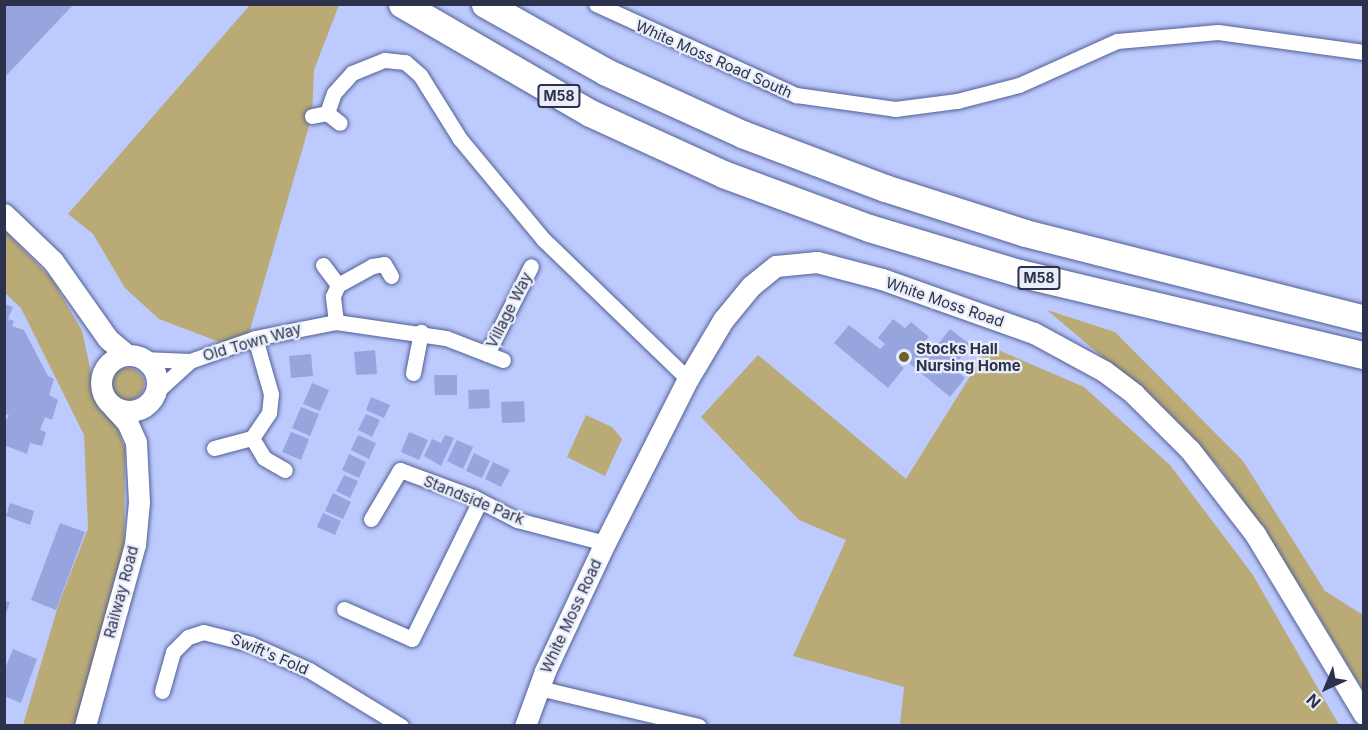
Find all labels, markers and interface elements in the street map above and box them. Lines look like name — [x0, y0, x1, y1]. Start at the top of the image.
street label: White Moss Road South — [633, 16, 795, 102]
road number: M58 — [536, 85, 582, 107]
road number: M58 — [1016, 267, 1062, 289]
street label: Village Way — [482, 269, 536, 351]
street label: White Moss Road — [884, 273, 1006, 331]
street label: Old Town Way — [201, 319, 303, 365]
place label: Stocks Hall Nursing Home — [916, 339, 1021, 374]
marker: Stocks Hall Nursing Home — [897, 350, 911, 364]
street label: Standside Park — [421, 472, 527, 528]
street label: Railway Road — [100, 544, 142, 640]
street label: White Moss Road — [537, 556, 605, 676]
street label: Swift's Fold — [229, 630, 311, 678]
north arrow — [1296, 658, 1356, 718]
text: N — [1302, 690, 1325, 712]

